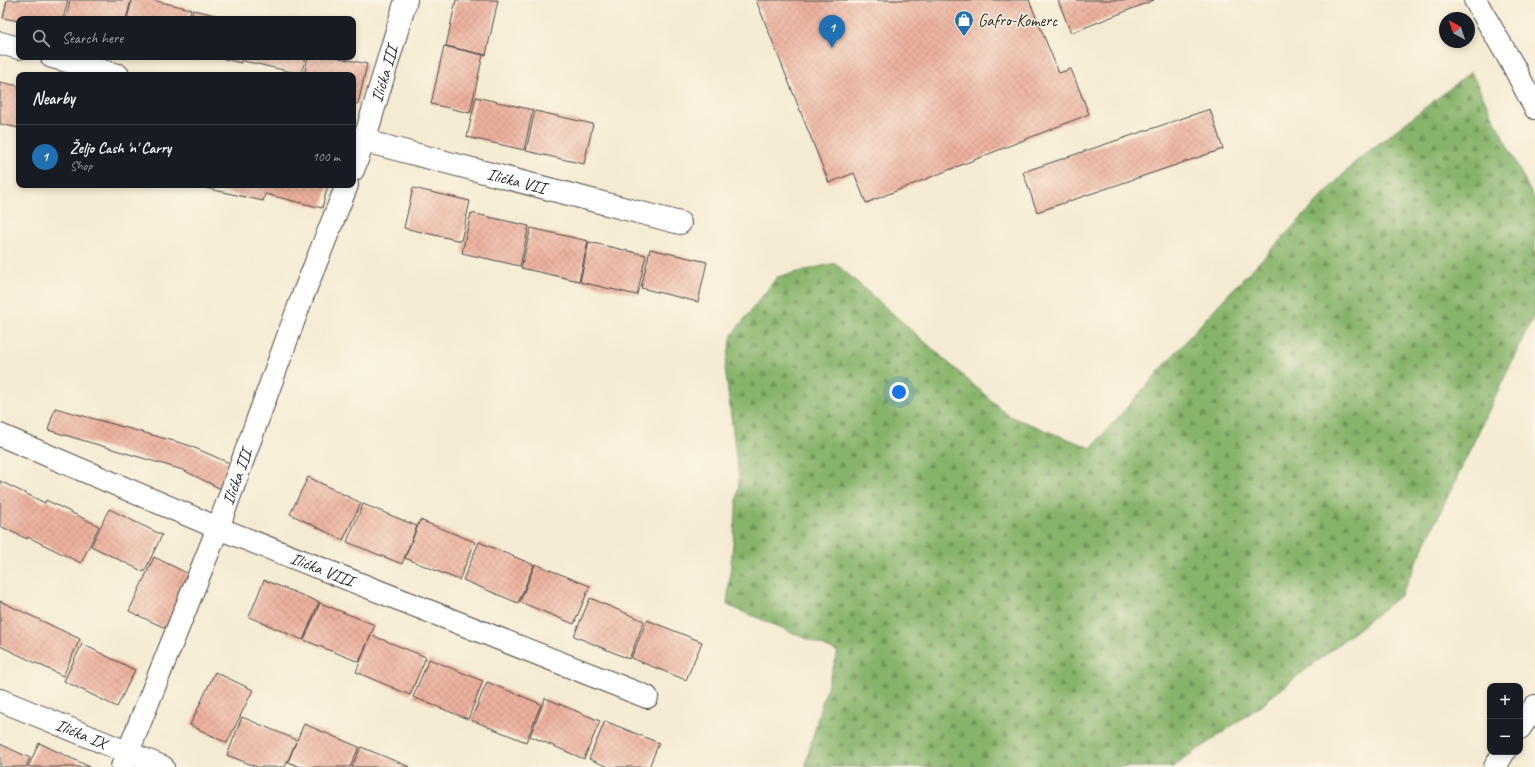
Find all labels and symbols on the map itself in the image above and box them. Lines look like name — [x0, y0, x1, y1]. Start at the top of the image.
shop icon: Gafro-Komerc — [953, 9, 975, 37]
place label: Gafro-Komerc — [978, 10, 1058, 31]
north arrow — [1439, 12, 1475, 48]
pin: 1 — [819, 15, 845, 48]
street label: Ilićka III — [366, 40, 403, 105]
street label: Ilićka VII — [485, 163, 552, 199]
your location — [889, 382, 909, 402]
street label: Ilićka III — [217, 443, 258, 508]
street label: Ilićka VIII — [288, 547, 360, 592]
street label: Ilićka IX — [53, 714, 113, 754]

